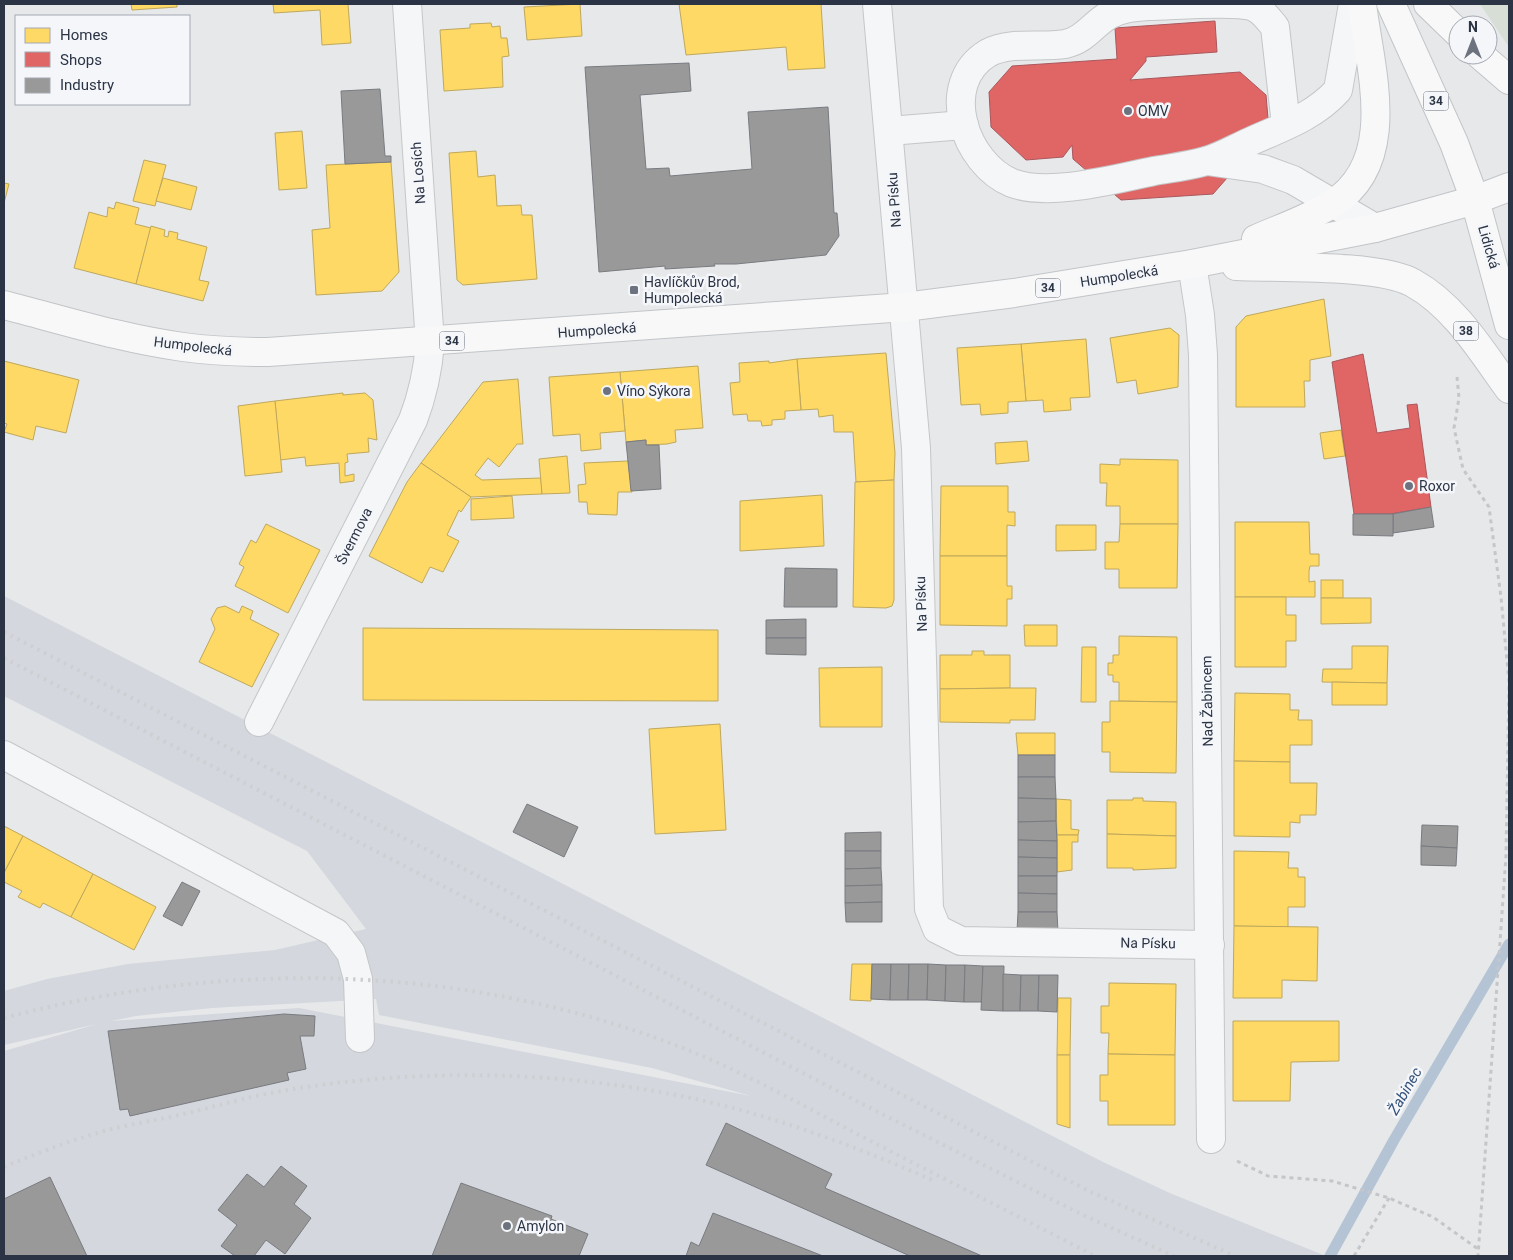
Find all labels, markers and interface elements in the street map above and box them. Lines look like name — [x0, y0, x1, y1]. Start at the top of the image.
legend — [15, 15, 190, 105]
north arrow — [1448, 15, 1498, 65]
text: N — [1468, 19, 1478, 35]
text: Homes — [60, 26, 108, 44]
text: Shops — [60, 51, 102, 69]
text: Industry — [60, 76, 114, 94]
road number: 34 — [1424, 92, 1448, 110]
place label: OMV — [1138, 103, 1169, 119]
marker: OMV — [1122, 105, 1134, 117]
street label: Na Losích — [408, 141, 428, 205]
street label: Na Písku — [884, 172, 904, 228]
street label: Lidická — [1475, 224, 1503, 270]
street label: Humpolecká — [1079, 262, 1159, 290]
place label: Havlíčkův Brod, Humpolecká — [644, 274, 740, 306]
road number: 34 — [1036, 278, 1060, 298]
marker: Havlíčkův Brod, Humpolecká — [628, 284, 640, 296]
street label: Humpolecká — [557, 319, 637, 341]
road number: 38 — [1454, 322, 1478, 341]
road number: 34 — [440, 332, 464, 351]
street label: Humpolecká — [153, 333, 233, 359]
place label: Víno Sýkora — [617, 383, 691, 399]
marker: Víno Sýkora — [601, 385, 613, 397]
place label: Roxor — [1419, 478, 1455, 494]
marker: Roxor — [1403, 480, 1415, 492]
street label: Švermova — [332, 504, 375, 567]
street label: Na Písku — [912, 576, 930, 632]
street label: Nad Žabincem — [1197, 655, 1216, 747]
street label: Na Písku — [1120, 935, 1176, 951]
water label: Žabinec — [1384, 1064, 1426, 1119]
place label: Amylon — [517, 1218, 564, 1234]
marker: Amylon — [501, 1220, 513, 1232]

